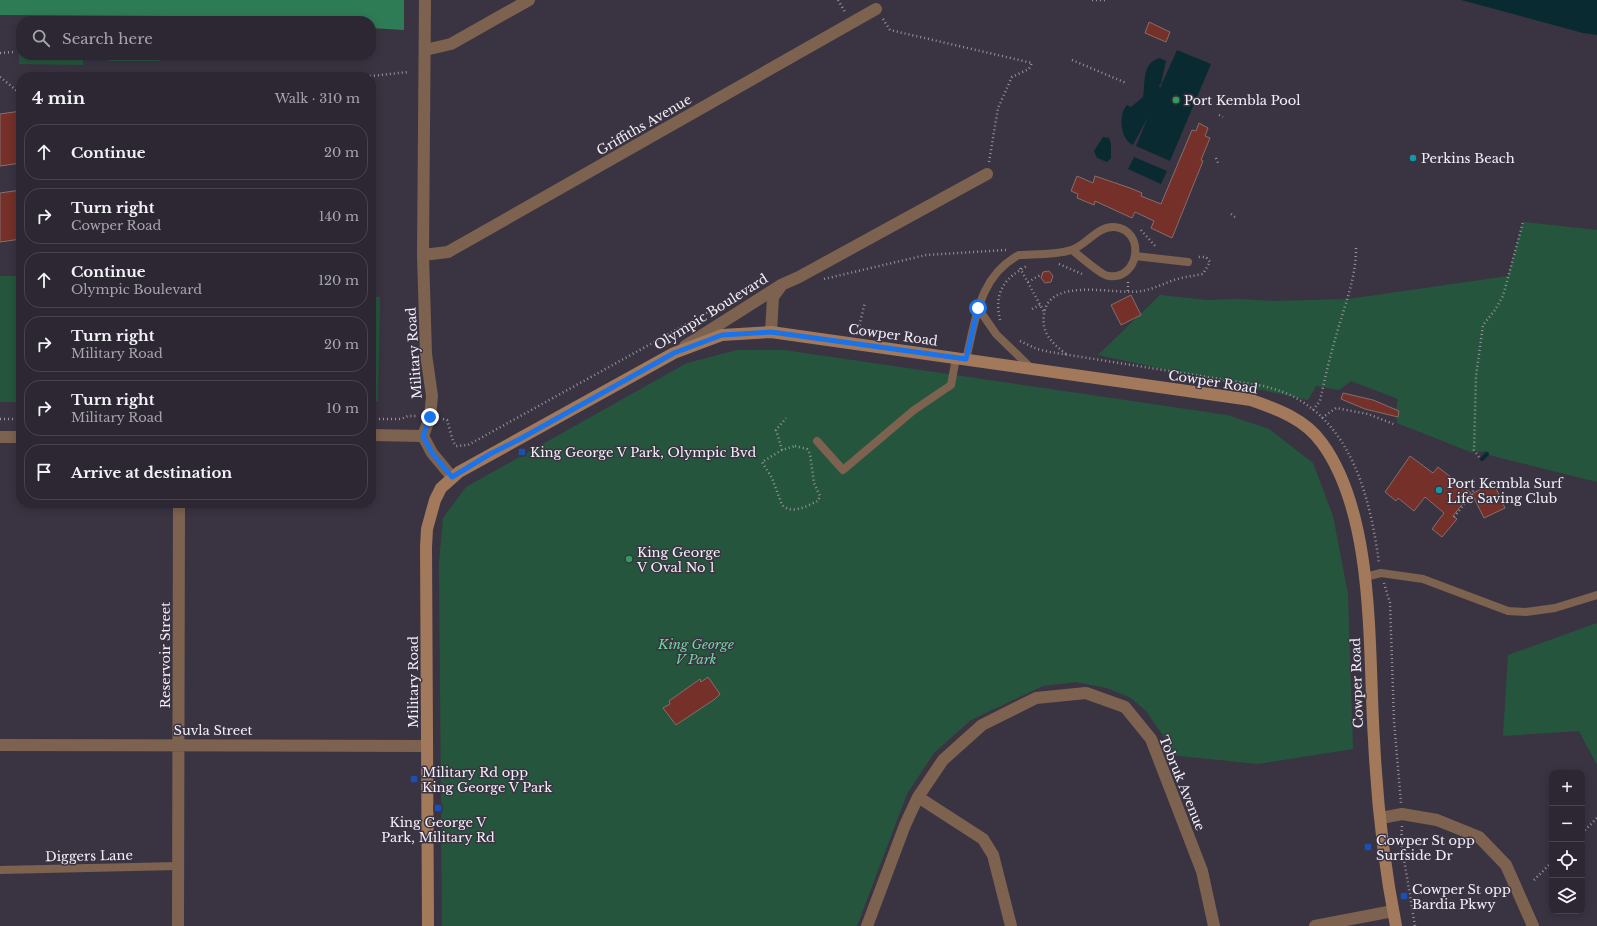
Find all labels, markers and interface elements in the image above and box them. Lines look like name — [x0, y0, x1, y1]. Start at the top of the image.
search box — [16, 16, 376, 60]
icon: search — [30, 27, 52, 49]
text: Search here — [62, 29, 153, 48]
text: 4 min — [32, 88, 85, 109]
text: Walk · 310 m — [275, 90, 360, 107]
street label: Griffiths Avenue — [593, 91, 695, 159]
place label: Port Kembla Pool — [1184, 92, 1300, 109]
marker: Port Kembla Pool — [1171, 95, 1181, 105]
icon: ahead — [33, 141, 55, 163]
text: Continue — [71, 143, 146, 162]
text: 20 m — [324, 144, 359, 161]
place label: Perkins Beach — [1421, 150, 1515, 167]
marker: Perkins Beach — [1408, 153, 1418, 163]
text: Turn right — [71, 198, 154, 217]
icon: right — [33, 205, 55, 227]
text: 140 m — [319, 208, 359, 225]
text: Cowper Road — [71, 217, 161, 234]
text: Continue — [71, 262, 146, 281]
icon: ahead — [33, 269, 55, 291]
street label: Olympic Boulevard — [651, 270, 771, 354]
text: 120 m — [318, 272, 359, 289]
text: Olympic Boulevard — [71, 281, 202, 298]
route start — [969, 299, 987, 317]
street label: Military Road — [402, 306, 426, 399]
street label: Cowper Road — [847, 320, 939, 350]
text: Turn right — [71, 326, 154, 345]
icon: right — [33, 333, 55, 355]
text: 20 m — [324, 336, 359, 353]
text: Military Road — [71, 345, 163, 362]
street label: Cowper Road — [1167, 367, 1259, 397]
text: Turn right — [71, 390, 154, 409]
icon: right — [33, 397, 55, 419]
text: 10 m — [326, 400, 359, 417]
route end — [421, 408, 439, 426]
text: Military Road — [71, 409, 163, 426]
place label: King George V Park, Olympic Bvd — [530, 444, 756, 461]
marker: King George V Park, Olympic Bvd — [517, 447, 527, 457]
icon: arrive — [33, 461, 55, 483]
text: Arrive at destination — [71, 463, 232, 482]
place label: Port Kembla Surf Life Saving Club — [1447, 475, 1564, 507]
marker: Port Kembla Surf Life Saving Club — [1434, 485, 1444, 495]
place label: King George V Oval No 1 — [636, 544, 721, 576]
marker: King George V Oval No 1 — [624, 554, 634, 564]
street label: Reservoir Street — [157, 602, 174, 708]
street label: Military Road — [405, 636, 422, 728]
park label: King George V Park — [657, 636, 734, 668]
street label: Cowper Road — [1347, 637, 1367, 728]
street label: Suvla Street — [174, 722, 253, 739]
street label: Tobruk Avenue — [1155, 733, 1209, 833]
place label: Military Rd opp King George V Park — [422, 764, 552, 796]
map controls — [1549, 770, 1585, 914]
button: + — [1549, 770, 1585, 806]
marker: Military Rd opp King George V Park — [409, 774, 419, 784]
marker: King George V Park, Military Rd — [433, 803, 443, 813]
button: − — [1549, 806, 1585, 842]
place label: King George V Park, Military Rd — [381, 814, 495, 846]
place label: Cowper St opp Surfside Dr — [1376, 832, 1475, 864]
marker: Cowper St opp Surfside Dr — [1363, 842, 1373, 852]
button: locate — [1549, 842, 1585, 878]
street label: Diggers Lane — [45, 847, 133, 865]
button: layers — [1549, 878, 1585, 914]
place label: Cowper St opp Bardia Pkwy — [1412, 881, 1511, 913]
marker: Cowper St opp Bardia Pkwy — [1399, 891, 1409, 901]

